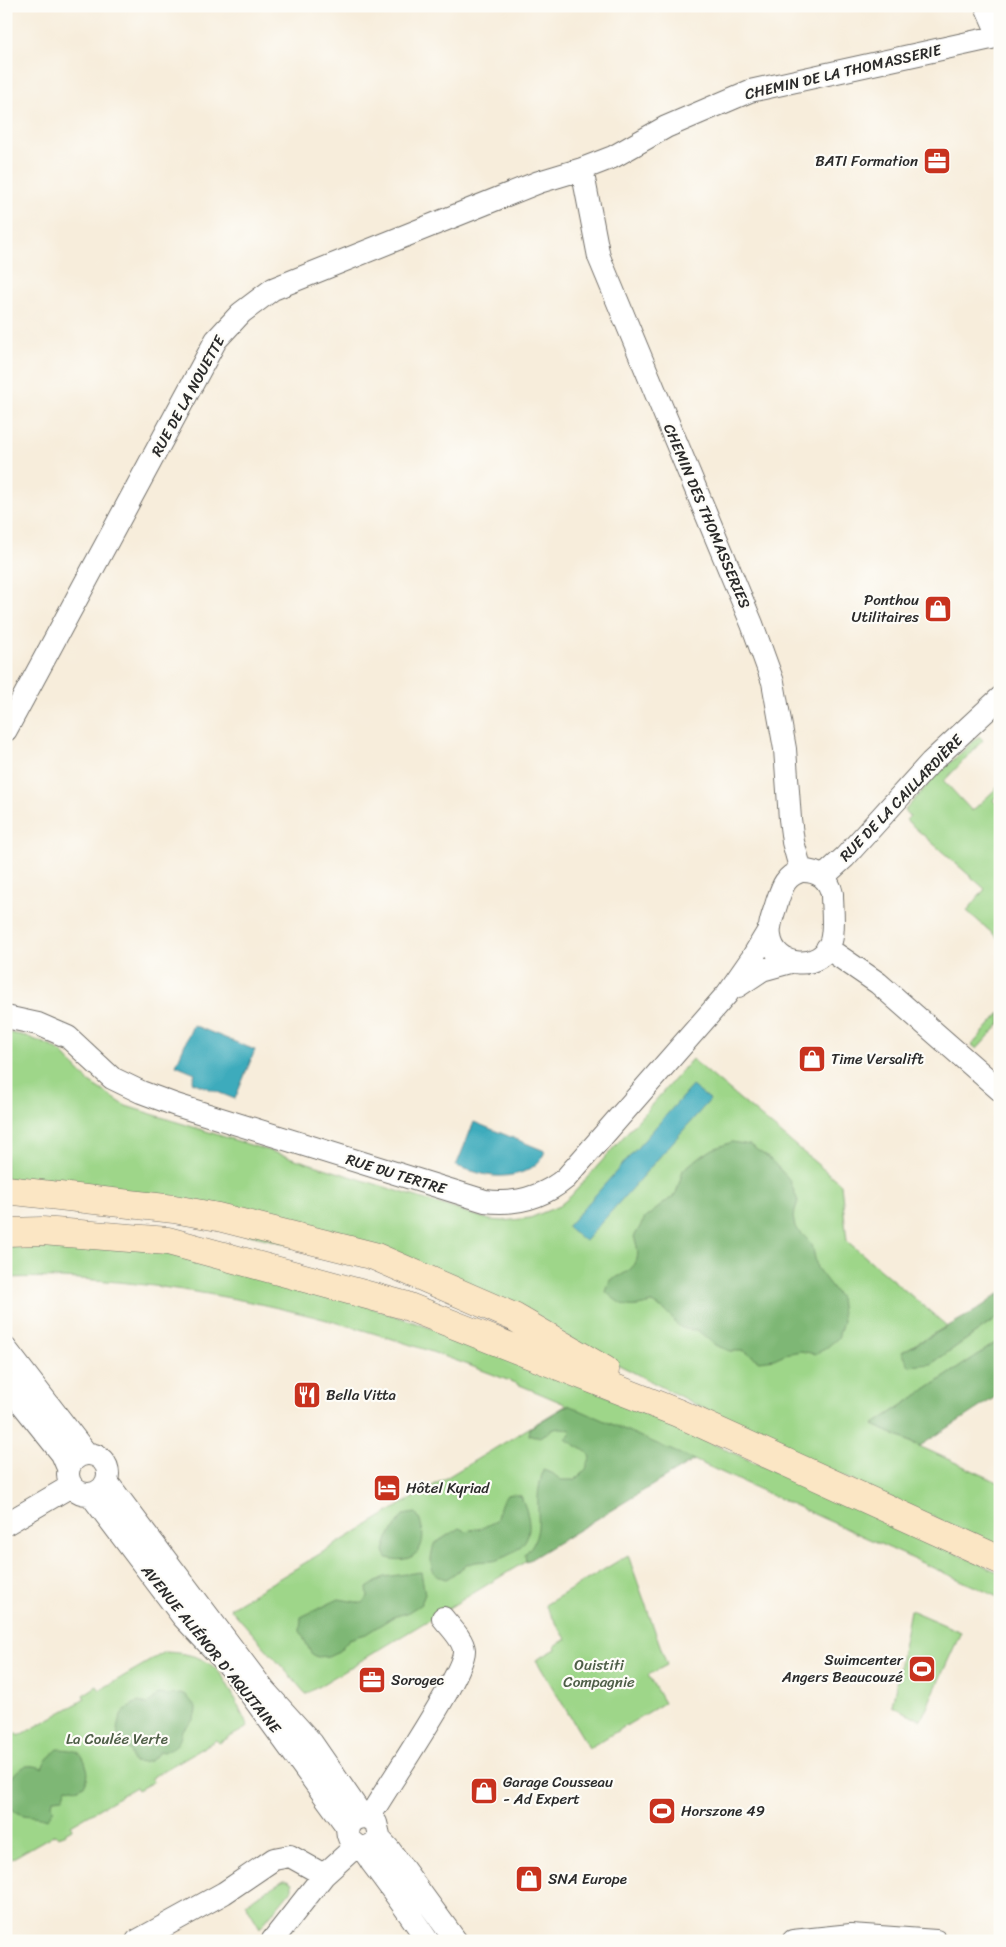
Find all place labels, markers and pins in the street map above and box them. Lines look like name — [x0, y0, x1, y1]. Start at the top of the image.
office icon: BATI Formation — [922, 146, 952, 176]
place label: BATI Formation — [815, 148, 918, 174]
place label: Ponthou Utilitaires — [851, 587, 919, 630]
shop icon: Ponthou Utilitaires — [923, 594, 953, 624]
shop icon: Time Versalift — [797, 1044, 827, 1074]
place label: Time Versalift — [831, 1046, 924, 1072]
restaurant icon: Bella Vitta — [292, 1380, 322, 1410]
place label: Bella Vitta — [326, 1382, 397, 1408]
hotel icon: Hôtel Kyriad — [372, 1473, 402, 1503]
place label: Hôtel Kyriad — [406, 1475, 490, 1501]
place label: Swimcenter Angers Beaucouzé — [781, 1647, 904, 1690]
sports icon: Swimcenter Angers Beaucouzé — [907, 1654, 937, 1684]
office icon: Sorogec — [357, 1665, 387, 1695]
place label: Sorogec — [391, 1667, 445, 1693]
place label: Garage Cousseau - Ad Expert — [503, 1769, 613, 1812]
shop icon: Garage Cousseau - Ad Expert — [469, 1776, 499, 1806]
sports icon: Horszone 49 — [647, 1796, 677, 1826]
place label: Horszone 49 — [681, 1798, 765, 1824]
shop icon: SNA Europe — [514, 1864, 544, 1894]
place label: SNA Europe — [548, 1866, 627, 1892]

